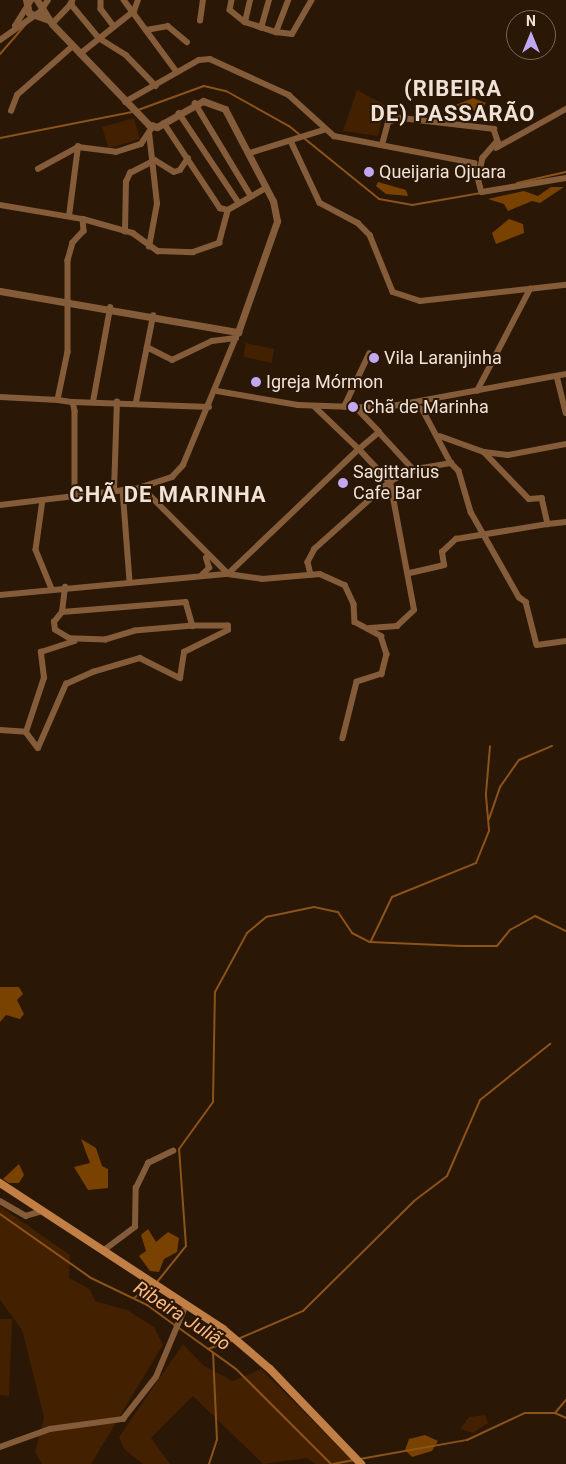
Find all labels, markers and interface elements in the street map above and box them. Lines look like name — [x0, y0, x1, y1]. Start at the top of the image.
north arrow — [506, 10, 556, 60]
text: N — [526, 13, 536, 29]
district label: (RIBEIRA DE) PASSARÃO — [369, 75, 537, 126]
place label: Queijaria Ojuara — [379, 161, 506, 183]
marker: Queijaria Ojuara — [363, 166, 375, 178]
place label: Vila Laranjinha — [384, 347, 502, 369]
marker: Vila Laranjinha — [368, 352, 380, 364]
place label: Igreja Mórmon — [266, 371, 383, 393]
marker: Igreja Mórmon — [250, 376, 262, 388]
place label: Chã de Marinha — [363, 396, 489, 418]
marker: Chã de Marinha — [347, 401, 359, 413]
place label: Sagittarius Cafe Bar — [353, 462, 439, 504]
marker: Sagittarius Cafe Bar — [337, 477, 349, 489]
district label: CHÃ DE MARINHA — [68, 482, 268, 508]
water label: Ribeira Julião — [129, 1276, 235, 1356]

